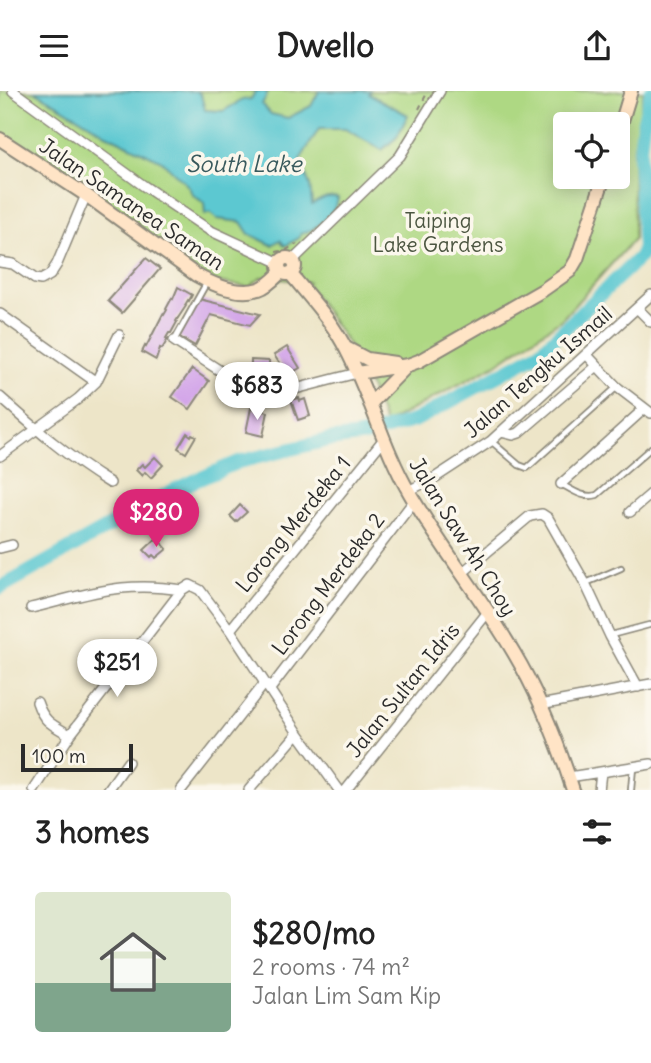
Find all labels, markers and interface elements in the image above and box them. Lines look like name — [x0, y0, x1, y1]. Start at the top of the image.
text: Dwello — [277, 25, 374, 66]
icon: menu — [35, 27, 73, 65]
icon: share — [578, 27, 616, 65]
map controls — [553, 112, 630, 189]
button: locate — [553, 112, 630, 189]
street label: Jalan Samanea Saman — [34, 132, 230, 276]
water label: South Lake — [186, 149, 303, 178]
park label: Taiping Lake Gardens — [373, 207, 503, 258]
street label: Jalan Tengku Ismail — [458, 300, 618, 444]
pin: $683 — [216, 363, 298, 422]
text: $683 — [231, 370, 283, 399]
street label: Lorong Merdeka 1 — [230, 450, 356, 598]
street label: Jalan Saw Ah Choy — [403, 453, 523, 621]
pin: $280 — [115, 489, 197, 549]
text: $280 — [129, 497, 183, 526]
street label: Lorong Merdeka 2 — [266, 508, 390, 660]
street label: Jalan Sultan Idris — [341, 617, 465, 763]
pin: $251 — [76, 639, 158, 699]
text: $251 — [93, 647, 141, 676]
scale bar — [21, 741, 133, 773]
text: 100 m — [32, 744, 86, 768]
text: 3 homes — [35, 813, 149, 851]
icon: filters — [578, 813, 616, 851]
text: $280/mo — [252, 914, 375, 952]
icon: home — [91, 920, 175, 1004]
text: 2 rooms · 74 m² — [252, 952, 410, 981]
text: Jalan Lim Sam Kip — [252, 981, 441, 1010]

